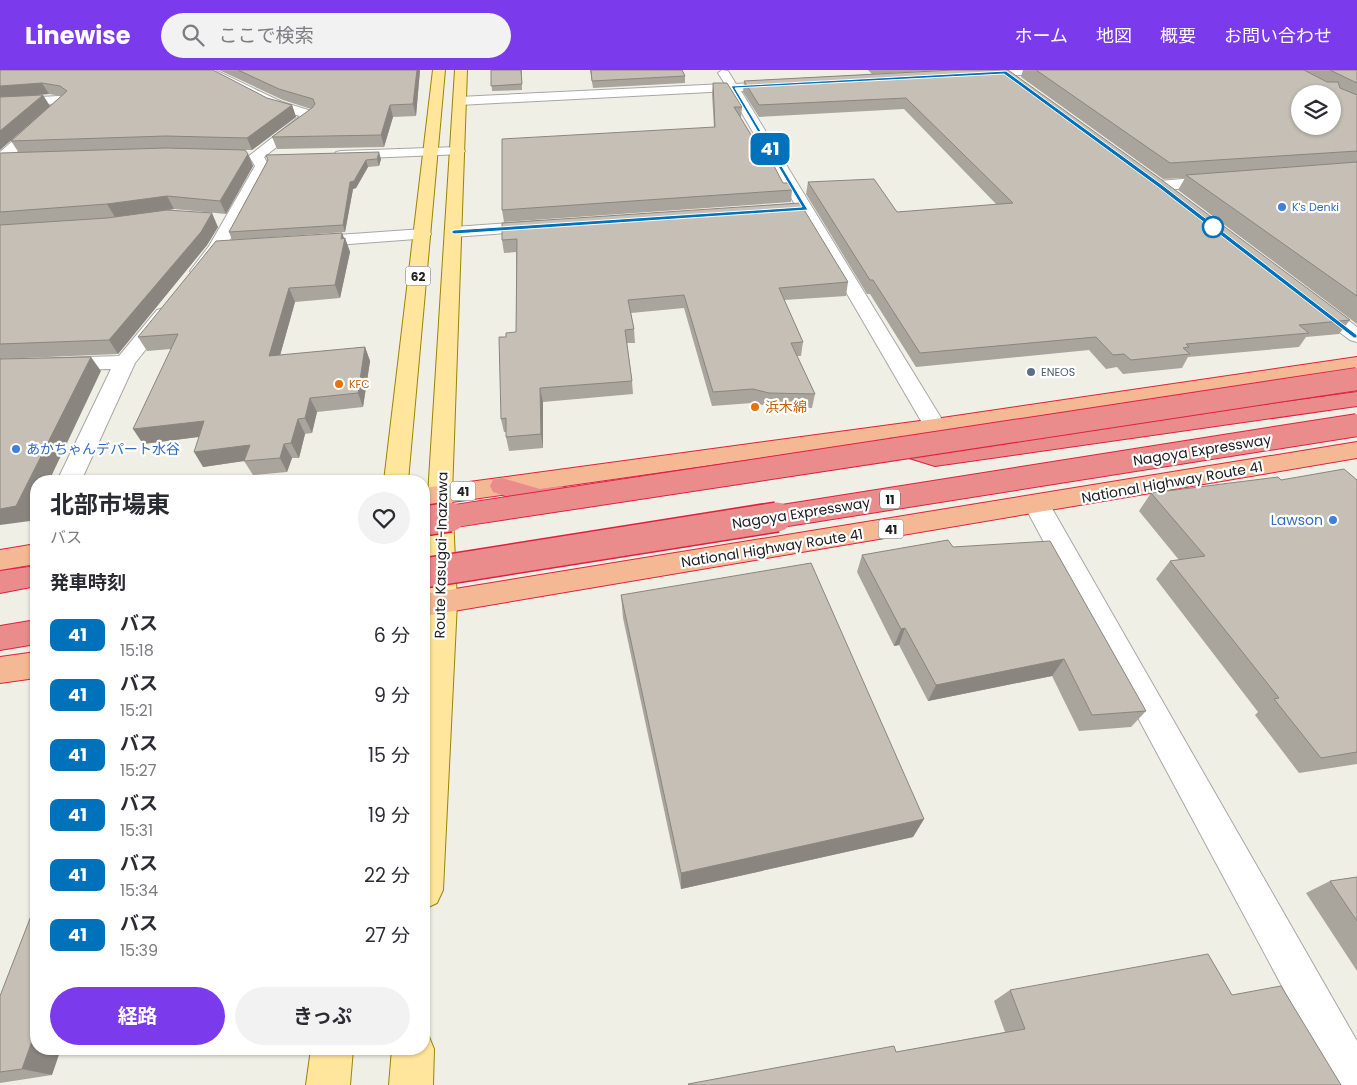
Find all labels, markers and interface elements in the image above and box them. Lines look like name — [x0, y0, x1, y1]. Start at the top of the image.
search box — [161, 13, 511, 58]
text: Linewise — [25, 19, 131, 52]
icon: search — [179, 21, 207, 49]
text: ここで検索 — [219, 22, 314, 49]
text: ホーム — [1015, 23, 1068, 48]
text: 地図 — [1096, 23, 1132, 48]
text: 概要 — [1160, 23, 1196, 48]
text: お問い合わせ — [1224, 23, 1332, 48]
map controls — [1291, 85, 1341, 135]
button: layers — [1291, 85, 1341, 135]
line badge: 41 — [748, 133, 792, 165]
text: 41 — [761, 136, 779, 161]
place label: K's Denki — [1292, 199, 1339, 215]
marker: K's Denki — [1276, 201, 1288, 213]
unlabelled marker — [1202, 216, 1224, 238]
road number: 62 — [406, 267, 430, 286]
place label: ENEOS — [1041, 364, 1075, 380]
marker: ENEOS — [1025, 366, 1037, 378]
place label: KFC — [349, 376, 370, 392]
marker: KFC — [333, 378, 345, 390]
place label: 浜木綿 — [765, 397, 807, 417]
marker: 浜木綿 — [749, 401, 761, 413]
street label: Nagoya Expressway — [1132, 429, 1273, 471]
place label: あかちゃんデパート水谷 — [26, 439, 180, 459]
marker: あかちゃんデパート水谷 — [10, 443, 22, 455]
street label: National Highway Route 41 — [1080, 456, 1264, 508]
street label: Route Kasugai-Inazawa — [430, 471, 452, 639]
road number: 41 — [450, 482, 476, 501]
text: 北部市場東 — [50, 488, 170, 521]
road number: 11 — [880, 489, 900, 508]
button: heart — [358, 492, 410, 544]
street label: Nagoya Expressway — [731, 492, 872, 534]
place label: Lawson — [1271, 510, 1323, 530]
marker: Lawson — [1327, 514, 1339, 526]
road number: 41 — [878, 519, 904, 538]
street label: National Highway Route 41 — [680, 524, 864, 572]
text: バス — [50, 526, 82, 549]
text: 発車時刻 — [50, 569, 126, 596]
text: バス — [120, 610, 158, 637]
text: 41 — [68, 622, 87, 647]
text: 6 分 — [374, 622, 410, 649]
text: 15:18 — [120, 639, 154, 662]
text: バス — [120, 670, 158, 697]
text: 41 — [68, 682, 87, 707]
text: 9 分 — [374, 682, 410, 709]
text: 15:21 — [120, 699, 153, 722]
text: バス — [120, 730, 158, 757]
text: 41 — [68, 742, 87, 767]
text: 15 分 — [368, 742, 410, 769]
text: 15:27 — [120, 759, 157, 782]
text: バス — [120, 790, 158, 817]
text: 41 — [68, 802, 87, 827]
text: 19 分 — [368, 802, 410, 829]
text: 15:31 — [120, 819, 153, 842]
text: バス — [120, 850, 158, 877]
text: 41 — [68, 862, 87, 887]
text: 22 分 — [364, 862, 410, 889]
text: 15:34 — [120, 879, 158, 902]
text: バス — [120, 910, 158, 937]
text: 41 — [68, 922, 87, 947]
text: 27 分 — [365, 922, 410, 949]
text: 15:39 — [120, 939, 158, 962]
button: 経路 — [50, 987, 225, 1045]
button: きっぷ — [235, 987, 410, 1045]

